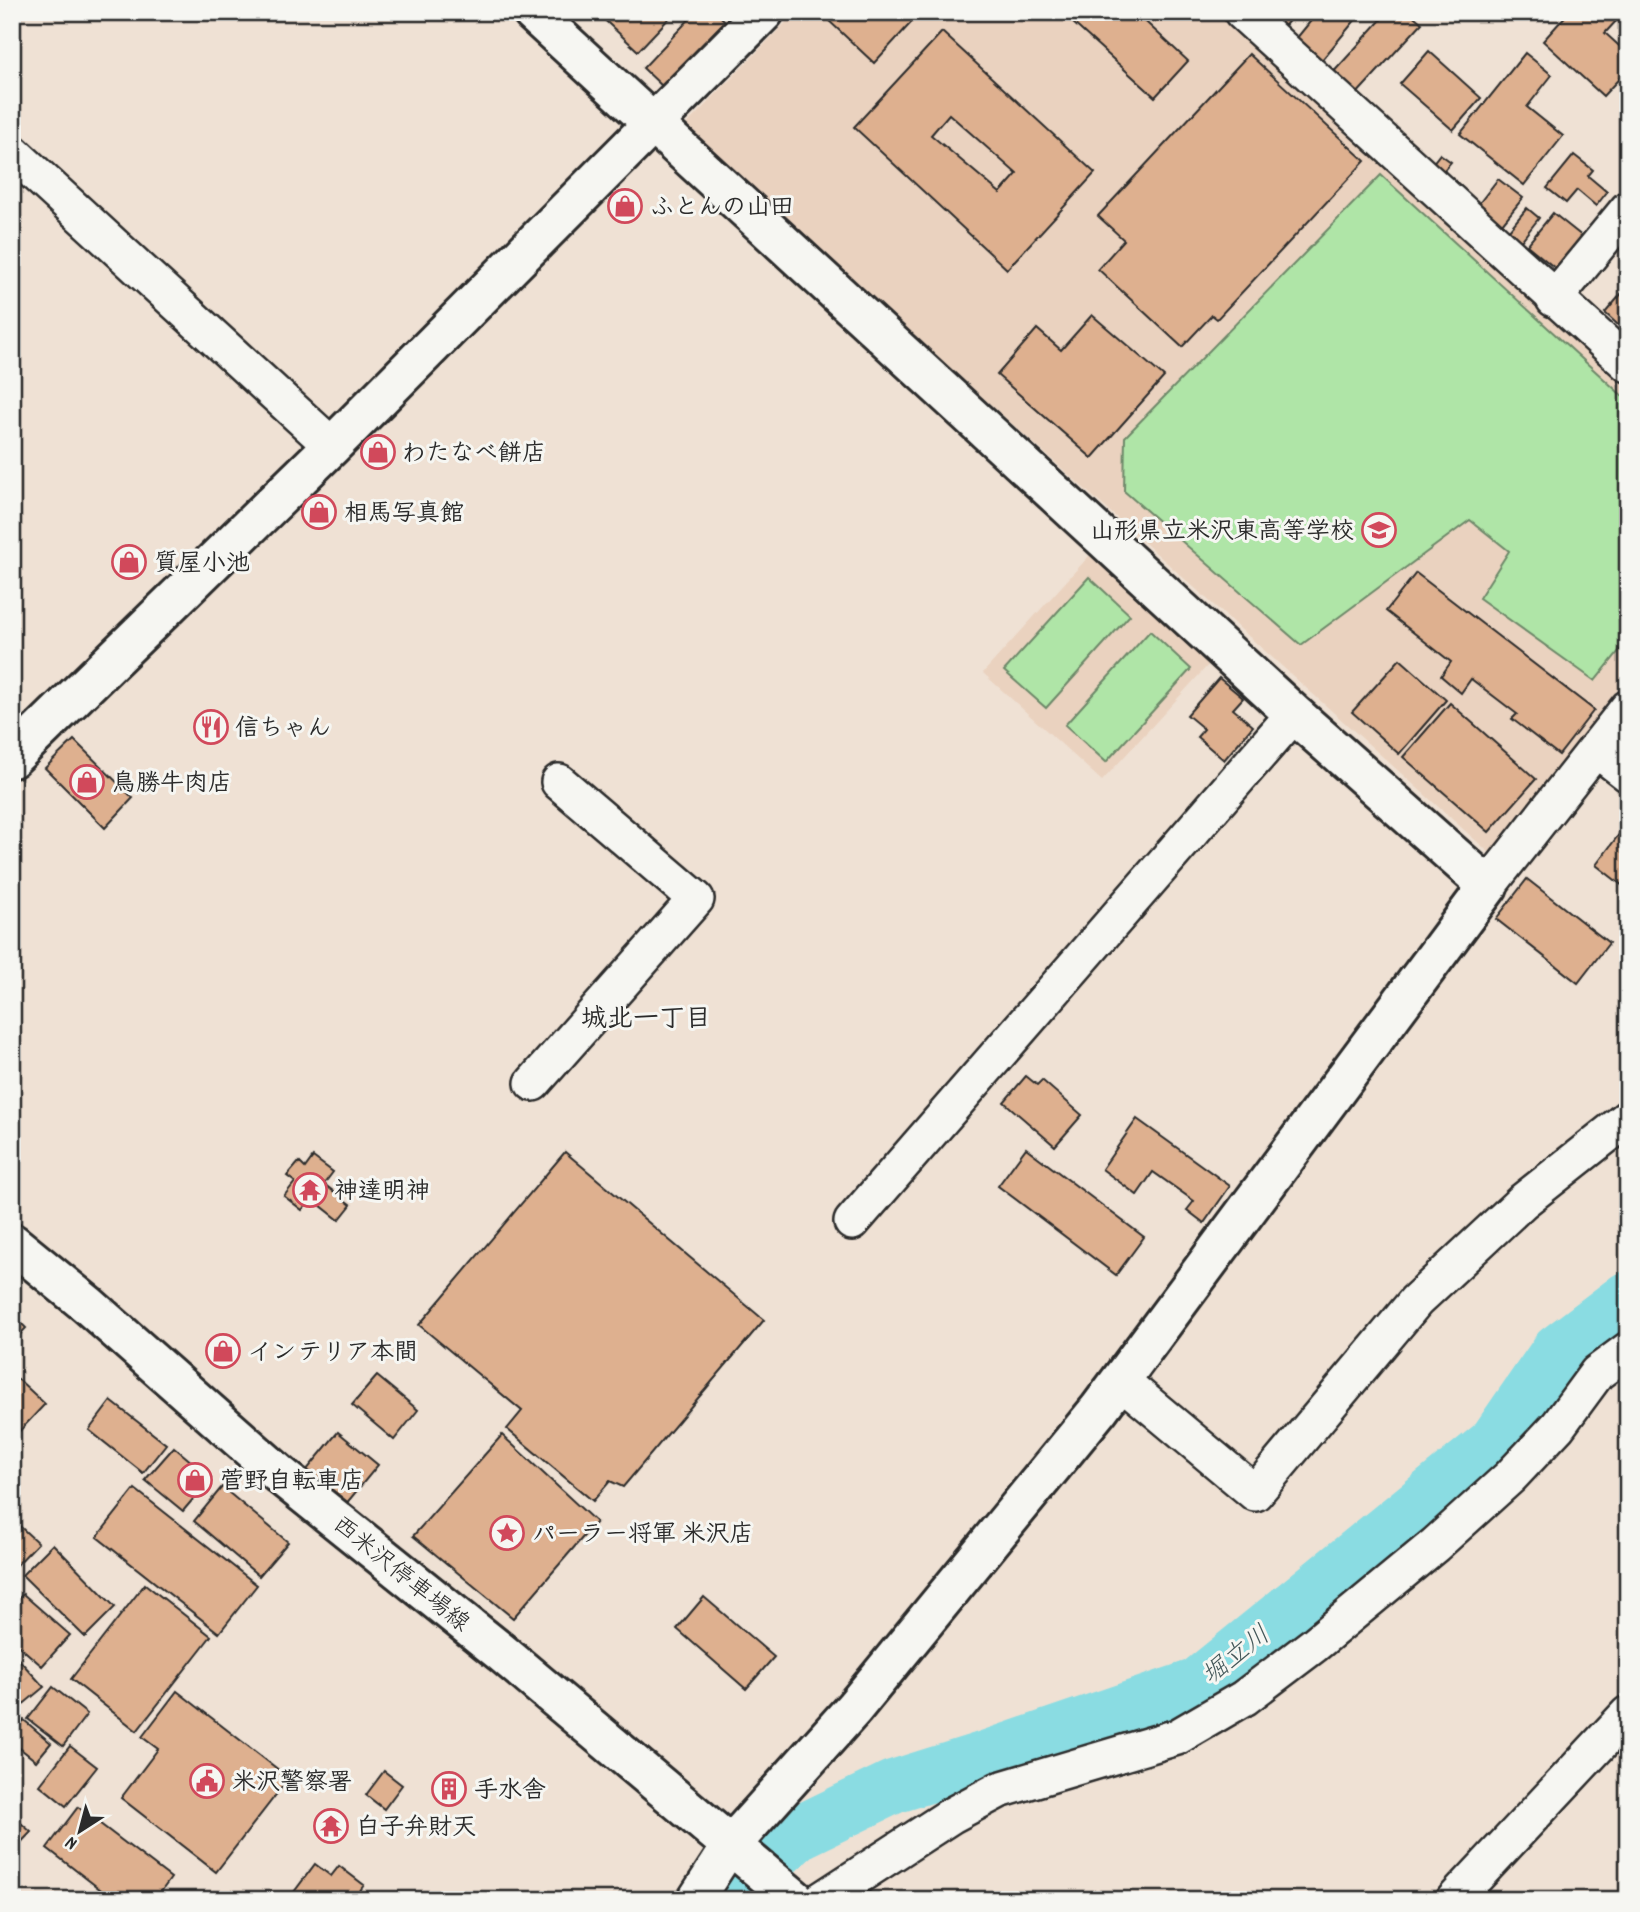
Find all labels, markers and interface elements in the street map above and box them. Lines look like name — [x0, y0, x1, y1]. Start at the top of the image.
shop icon: ふとんの山田 — [606, 187, 644, 225]
place label: ふとんの山田 — [650, 192, 794, 226]
shop icon: わたなべ餅店 — [359, 433, 397, 471]
place label: わたなべ餅店 — [402, 438, 546, 472]
shop icon: 相馬写真館 — [300, 493, 338, 531]
place label: 相馬写真館 — [344, 498, 464, 532]
school or university icon: 山形県立米沢東高等学校 — [1360, 511, 1398, 549]
place label: 山形県立米沢東高等学校 — [1090, 516, 1354, 550]
shop icon: 質屋小池 — [110, 543, 148, 581]
place label: 質屋小池 — [154, 548, 250, 582]
restaurant icon: 信ちゃん — [192, 708, 230, 746]
place label: 信ちゃん — [235, 713, 331, 747]
shop icon: 鳥勝牛肉店 — [68, 763, 106, 801]
place label: 鳥勝牛肉店 — [112, 768, 232, 802]
district label: 城北一丁目 — [581, 1002, 711, 1039]
temple icon: 神達明神 — [291, 1171, 329, 1209]
place label: 神達明神 — [334, 1176, 430, 1210]
shop icon: インテリア本間 — [204, 1332, 242, 1370]
place label: インテリア本間 — [248, 1337, 418, 1371]
shop icon: 菅野自転車店 — [176, 1461, 214, 1499]
place label: 菅野自転車店 — [220, 1466, 364, 1500]
street label: 西米沢停車場線 — [324, 1509, 476, 1641]
place icon: パーラー将軍 米沢店 — [488, 1514, 526, 1552]
place label: パーラー将軍 米沢店 — [532, 1519, 754, 1553]
water label: 堀立川 — [1195, 1618, 1279, 1695]
public building icon: 米沢警察署 — [188, 1762, 226, 1800]
place label: 米沢警察署 — [232, 1767, 352, 1801]
building icon: 手水舎 — [430, 1770, 468, 1808]
place label: 手水舎 — [474, 1775, 546, 1809]
north arrow — [46, 1797, 116, 1867]
temple icon: 白子弁財天 — [312, 1807, 350, 1845]
place label: 白子弁財天 — [356, 1812, 476, 1846]
text: N — [60, 1828, 84, 1856]

